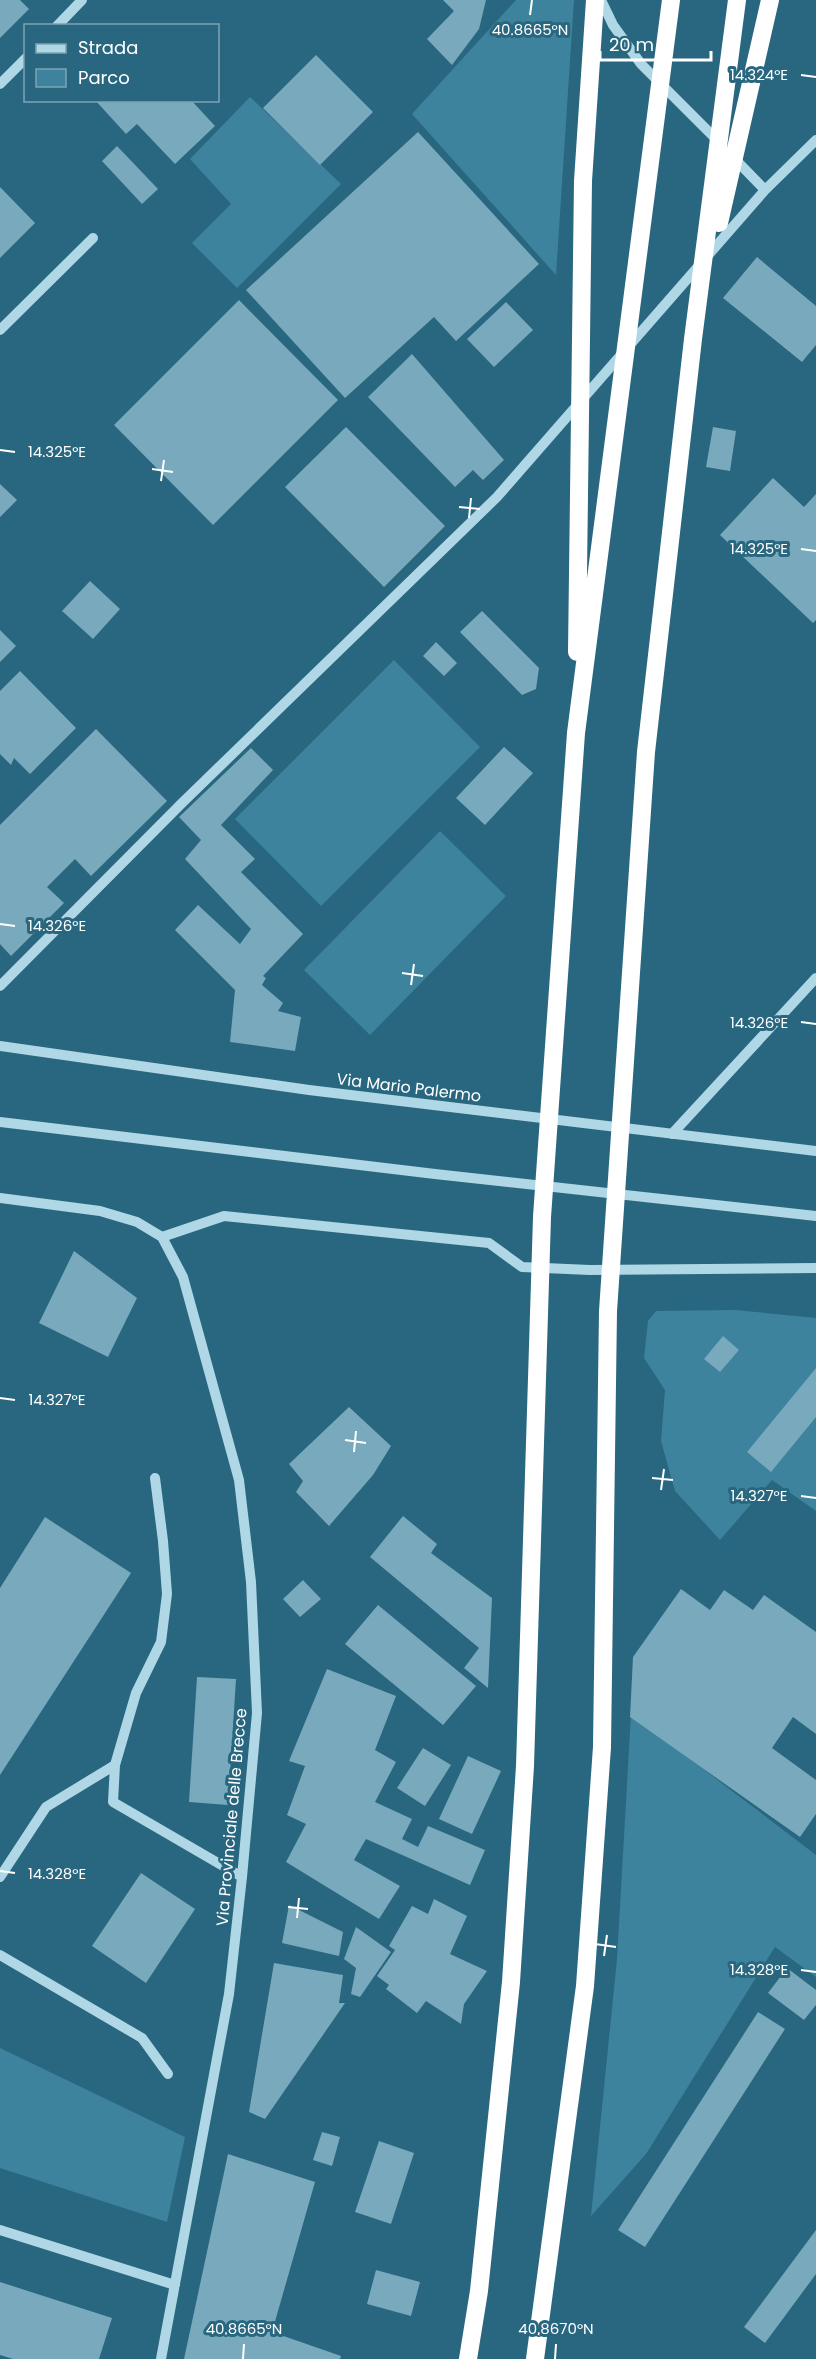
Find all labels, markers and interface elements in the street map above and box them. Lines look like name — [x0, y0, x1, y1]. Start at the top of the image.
text: 40.8665°N — [492, 19, 568, 40]
legend — [24, 24, 219, 102]
scale bar — [600, 24, 711, 62]
text: 20 m — [609, 32, 654, 57]
text: Strada — [78, 35, 138, 60]
text: 14.324°E — [730, 64, 788, 85]
text: Parco — [78, 65, 130, 90]
text: 14.325°E — [28, 441, 86, 462]
text: 14.325°E — [730, 538, 788, 559]
text: 14.326°E — [28, 915, 86, 936]
text: 14.326°E — [730, 1012, 788, 1033]
street label: Via Mario Palermo — [335, 1067, 483, 1108]
text: 14.327°E — [29, 1389, 85, 1410]
text: 14.327°E — [731, 1485, 787, 1506]
street label: Via Provinciale delle Brecce — [211, 1707, 252, 1927]
text: 14.328°E — [28, 1863, 86, 1884]
text: 14.328°E — [730, 1959, 788, 1980]
text: 40.8665°N — [206, 2318, 282, 2339]
text: 40.8670°N — [518, 2318, 594, 2339]

